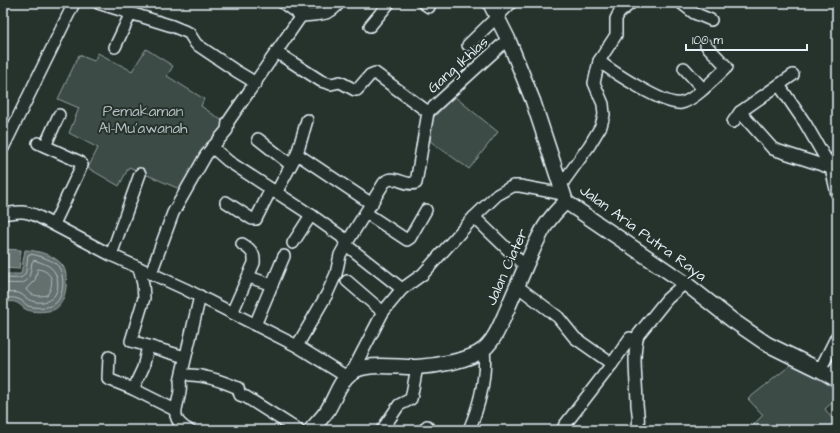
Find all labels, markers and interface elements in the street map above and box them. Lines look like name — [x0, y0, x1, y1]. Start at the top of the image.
scale bar — [686, 26, 807, 52]
street label: Gang Ikhlas — [423, 32, 494, 99]
text: 100 m — [692, 32, 723, 49]
park label: Pemakaman Al-Mu'awanah — [98, 101, 188, 139]
street label: Jalan Aria Putra Raya — [575, 180, 711, 287]
street label: Jalan Ciater — [481, 225, 533, 309]

